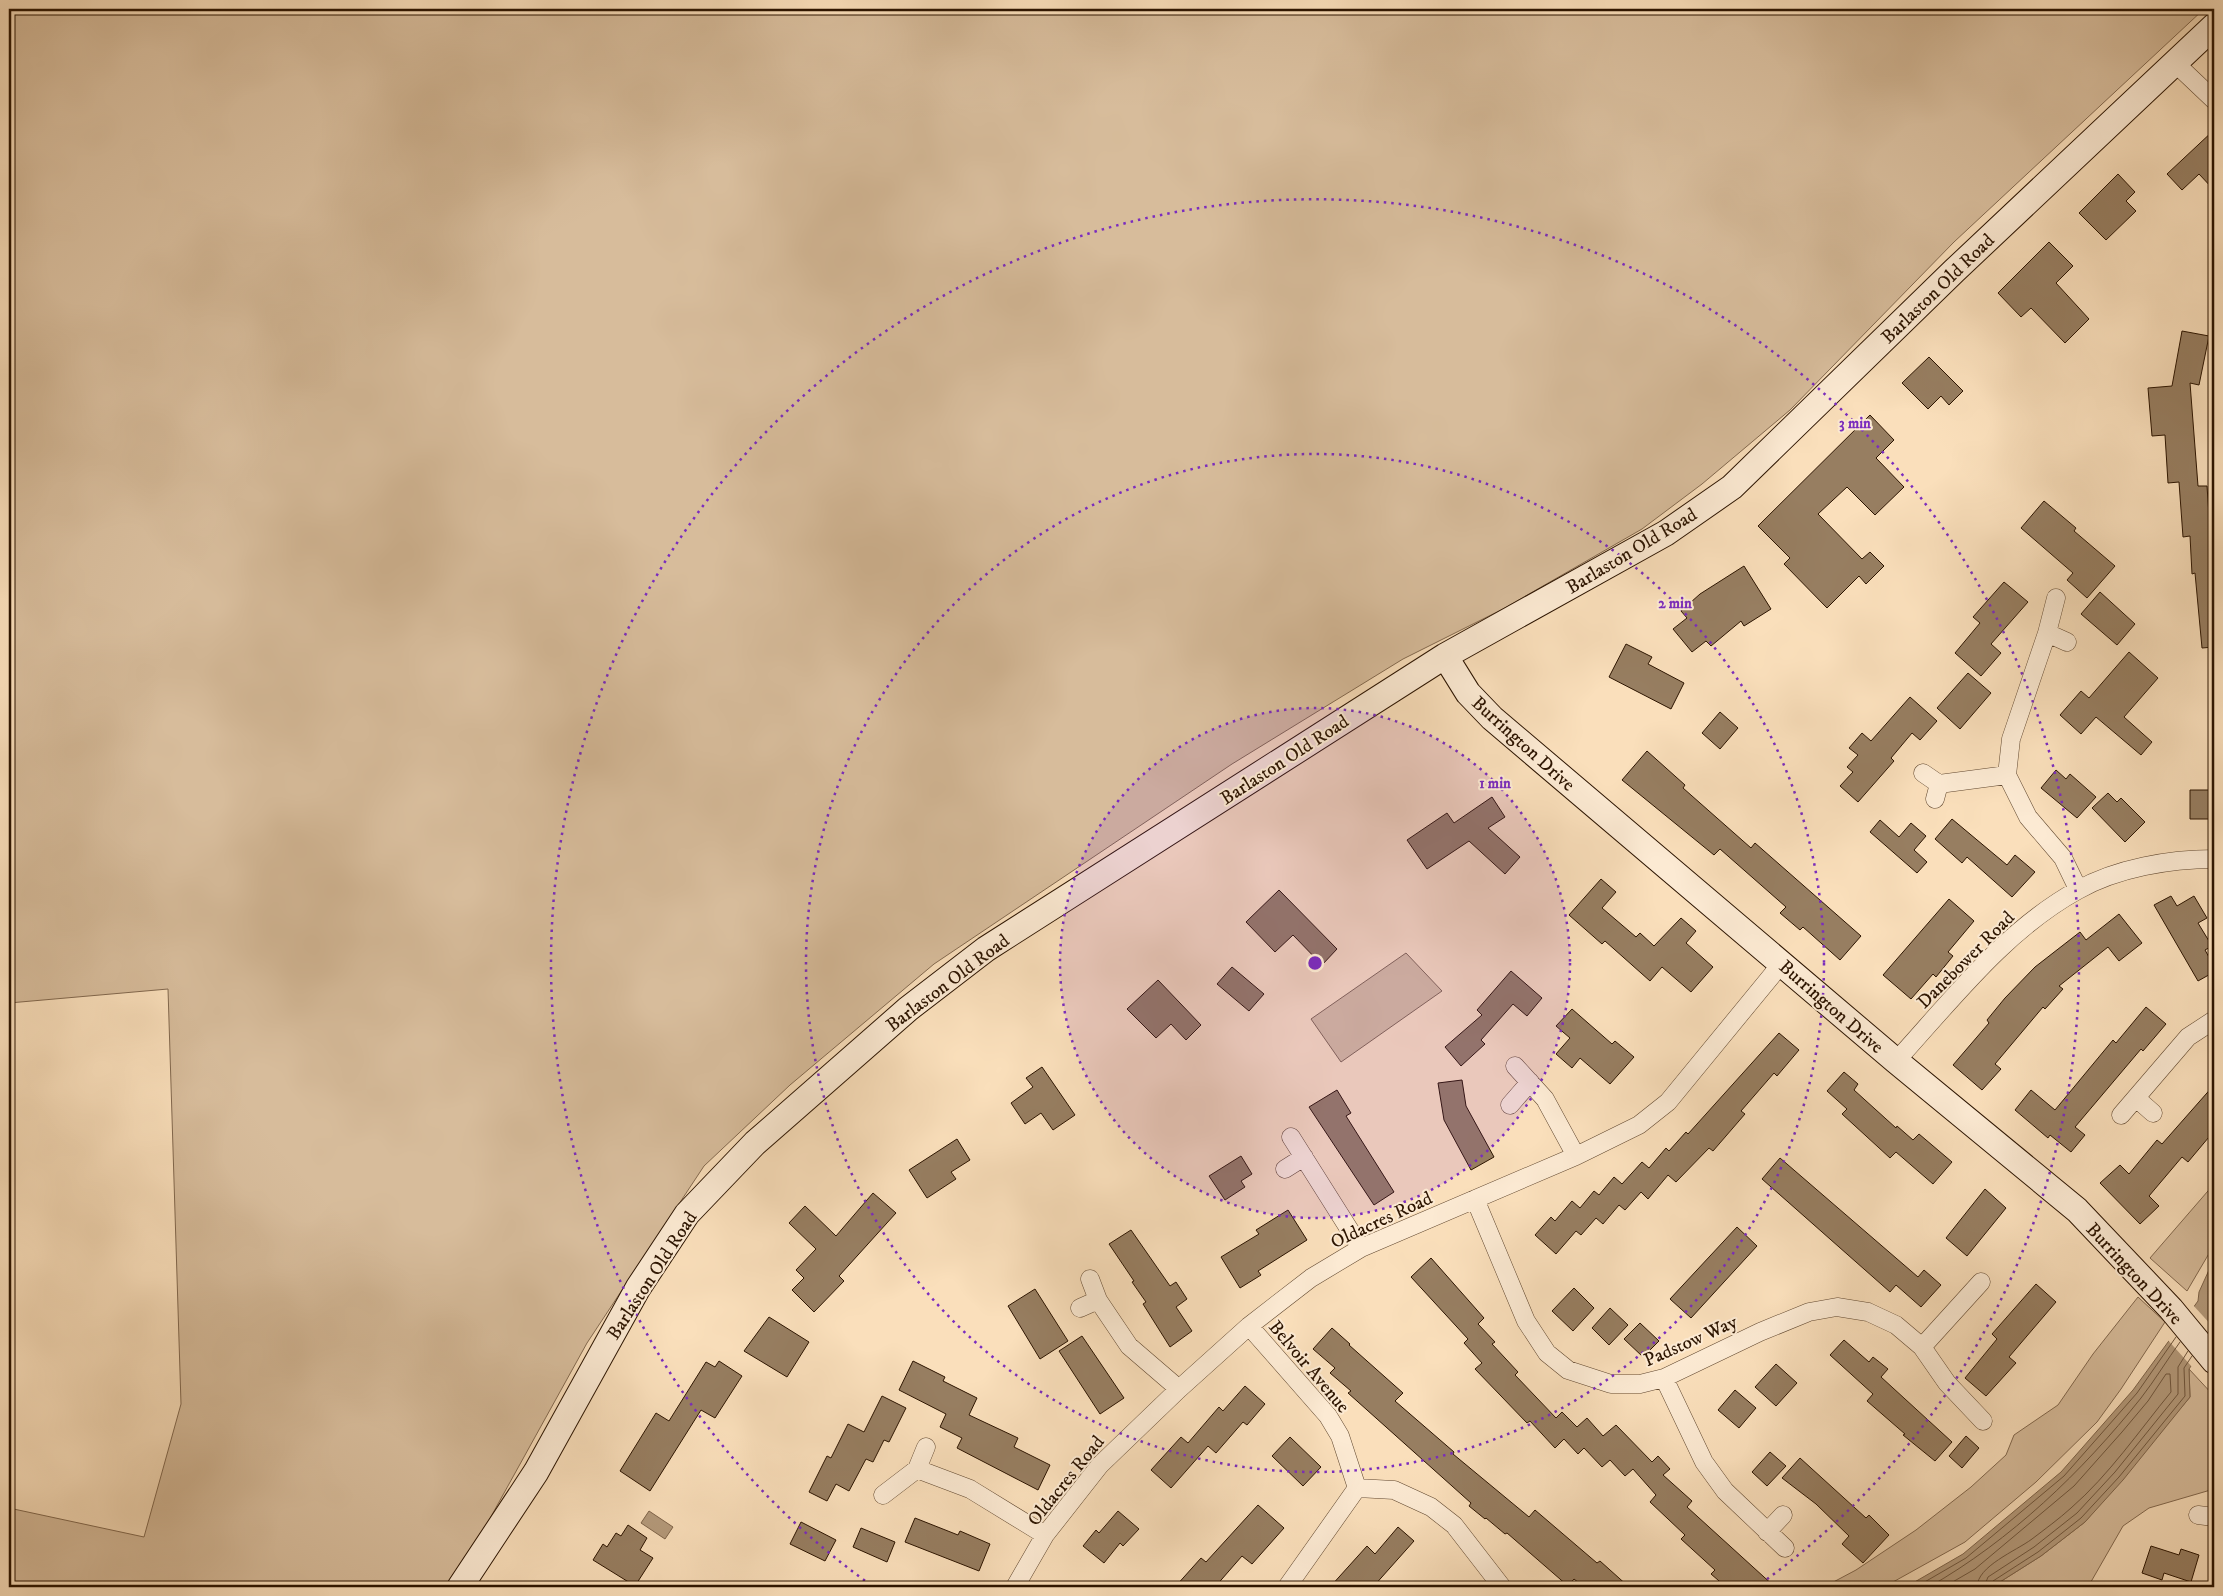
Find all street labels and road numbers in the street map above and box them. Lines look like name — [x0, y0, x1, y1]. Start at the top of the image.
street label: Barlaston Old Road — [1877, 229, 2000, 349]
street label: Barlaston Old Road — [1562, 503, 1702, 599]
street label: Burrington Drive — [1467, 692, 1579, 797]
street label: Barlaston Old Road — [1216, 710, 1354, 810]
street label: Danebower Road — [1912, 906, 2020, 1014]
street label: Barlaston Old Road — [882, 929, 1015, 1037]
street label: Burrington Drive — [1774, 955, 1888, 1059]
street label: Oldacres Road — [1327, 1187, 1437, 1254]
street label: Barlaston Old Road — [602, 1207, 703, 1344]
street label: Burrington Drive — [2081, 1218, 2187, 1330]
street label: Padstow Way — [1640, 1310, 1742, 1372]
street label: Belvoir Avenue — [1263, 1316, 1354, 1418]
street label: Oldacres Road — [1023, 1431, 1110, 1531]

